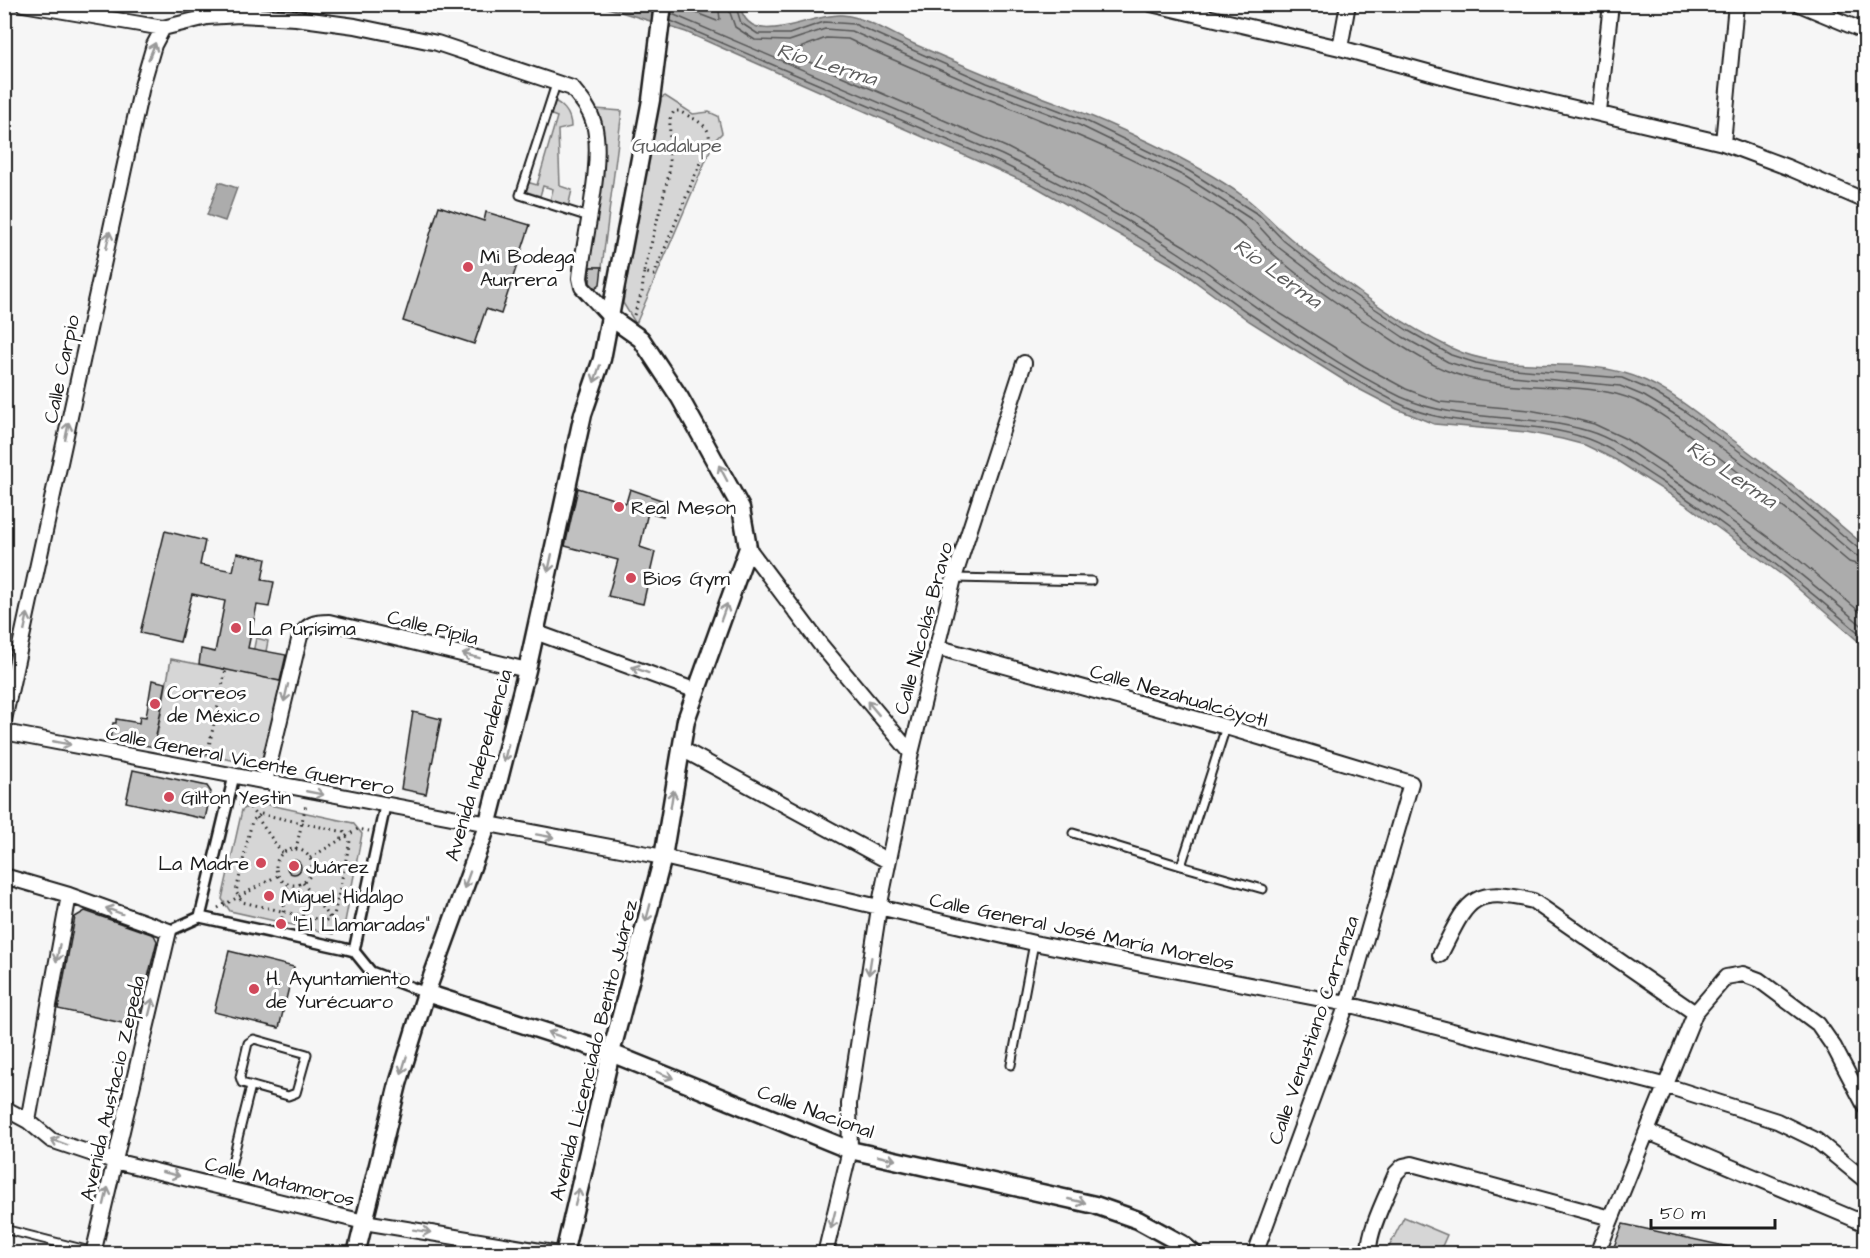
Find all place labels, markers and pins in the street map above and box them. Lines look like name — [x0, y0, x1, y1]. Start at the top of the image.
place label: Mi Bodega Aurrera — [480, 243, 575, 294]
marker: Mi Bodega Aurrera — [461, 260, 475, 274]
place label: Real Meson — [631, 494, 736, 522]
marker: Real Meson — [612, 500, 626, 514]
place label: Bios Gym — [643, 565, 730, 594]
marker: Bios Gym — [624, 571, 638, 585]
place label: La Purísima — [248, 615, 356, 643]
marker: La Purísima — [229, 621, 243, 635]
place label: Correos de México — [167, 679, 260, 730]
marker: Correos de México — [148, 697, 162, 711]
place label: Gilton Yestin — [181, 784, 291, 812]
marker: Gilton Yestin — [162, 790, 176, 804]
place label: La Madre — [158, 850, 249, 878]
place label: Juárez — [306, 853, 369, 881]
marker: La Madre — [254, 856, 268, 870]
marker: Juárez — [287, 859, 301, 873]
place label: Miguel Hidalgo — [281, 883, 403, 912]
marker: Miguel Hidalgo — [262, 889, 276, 903]
place label: "El Llamaradas" — [293, 911, 430, 939]
marker: "El Llamaradas" — [274, 917, 288, 931]
place label: H. Ayuntamiento de Yurécuaro — [266, 965, 410, 1016]
marker: H. Ayuntamiento de Yurécuaro — [247, 982, 261, 996]

